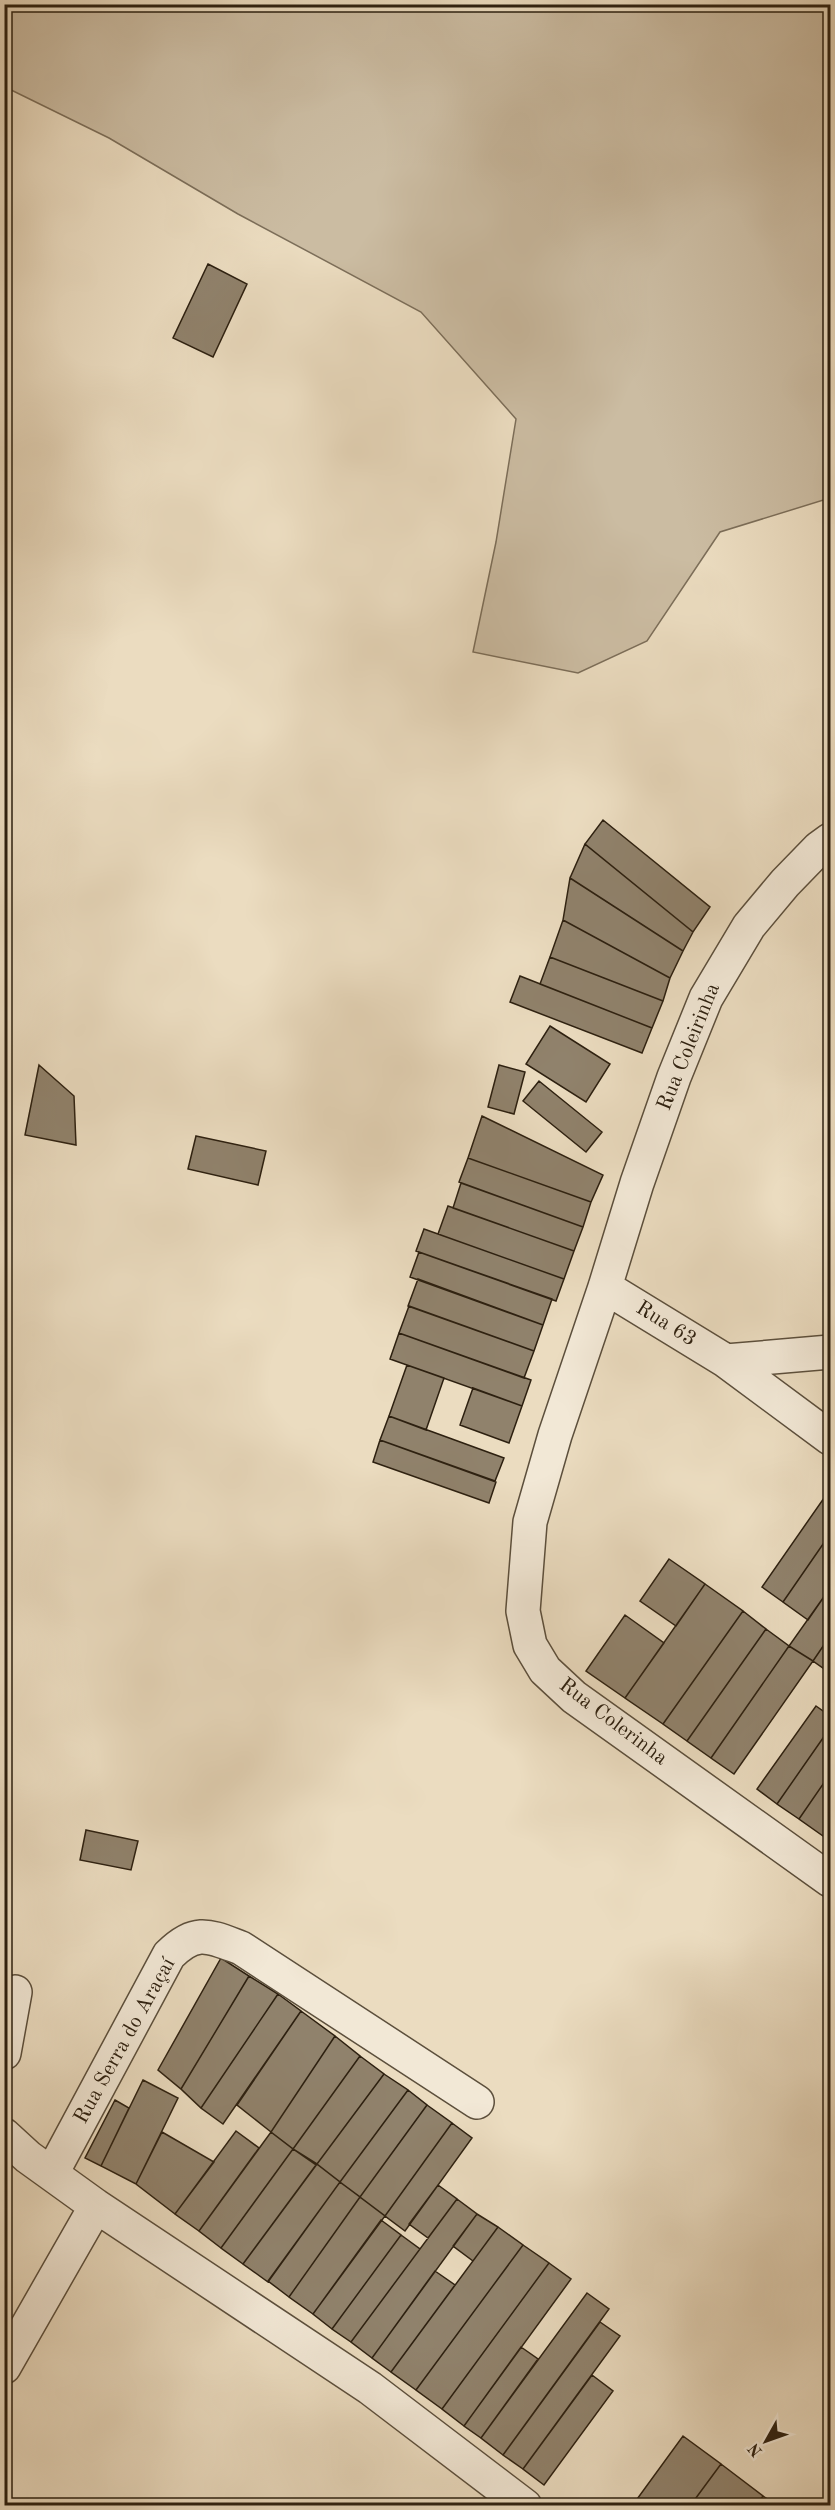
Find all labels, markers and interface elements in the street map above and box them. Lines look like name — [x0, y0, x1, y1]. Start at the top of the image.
street label: Rua Coleirinha — [654, 980, 724, 1114]
street label: Rua 63 — [632, 1297, 700, 1351]
street label: Rua Colerinha — [555, 1675, 671, 1769]
street label: Rua Serra do Araçaí — [71, 1954, 179, 2127]
north arrow — [736, 2411, 796, 2471]
text: N — [745, 2439, 766, 2459]

